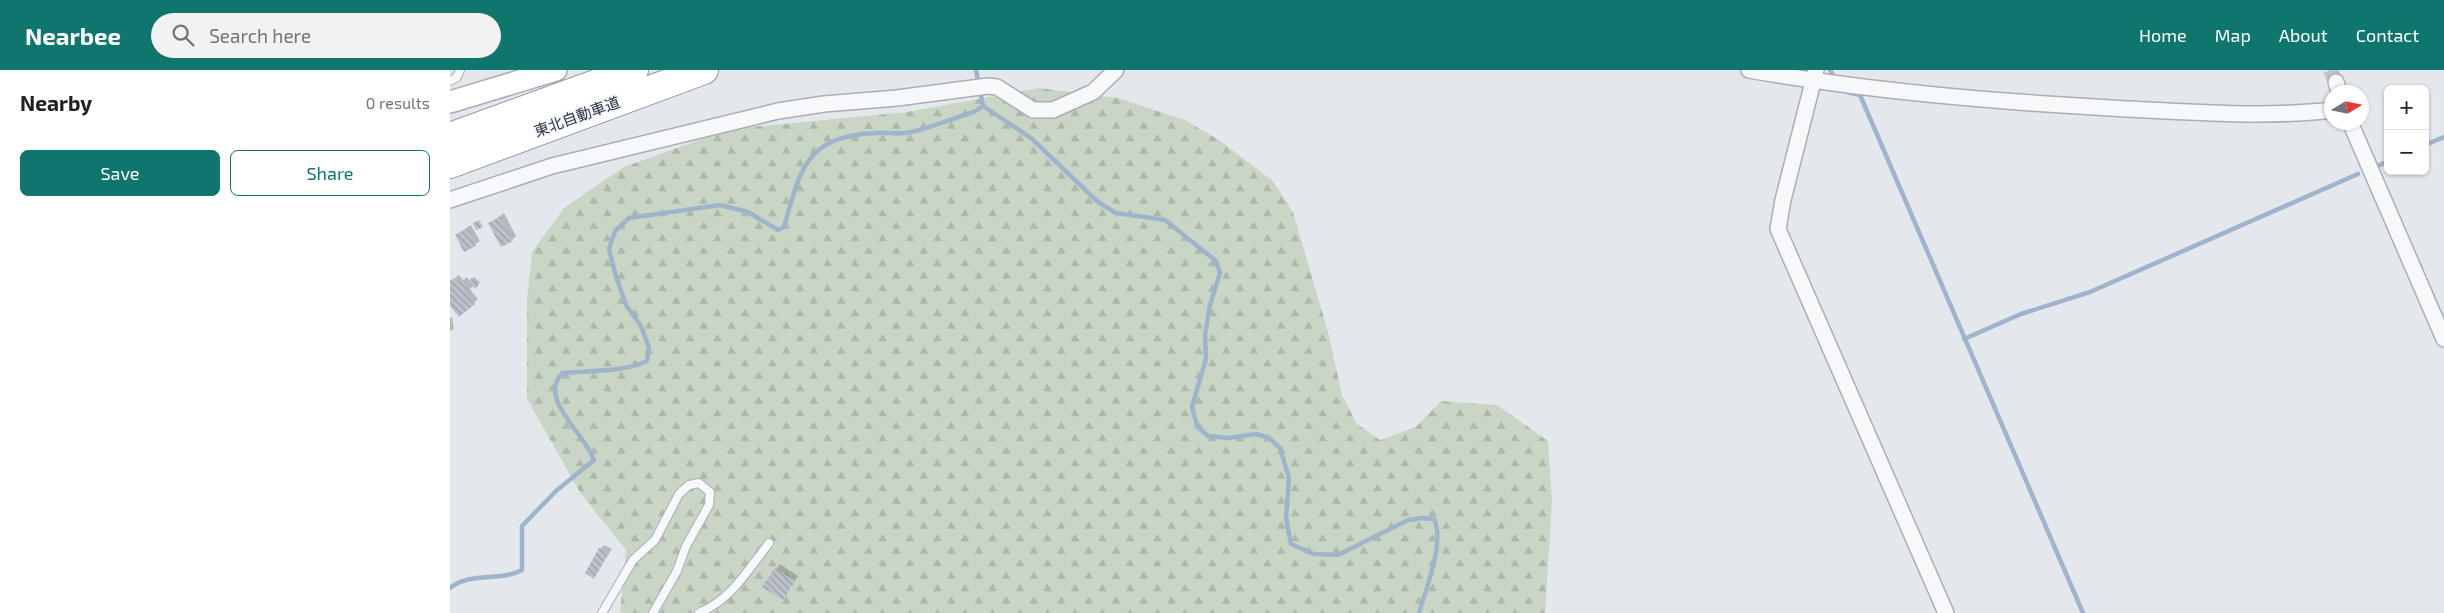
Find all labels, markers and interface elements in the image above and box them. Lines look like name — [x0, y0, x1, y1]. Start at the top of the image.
search box — [151, 13, 501, 58]
text: Nearbee — [25, 21, 121, 50]
icon: search — [169, 21, 197, 49]
text: Search here — [209, 24, 311, 47]
text: Home — [2139, 24, 2187, 46]
text: Map — [2215, 24, 2251, 46]
text: About — [2279, 24, 2328, 46]
text: Contact — [2356, 24, 2419, 46]
north arrow — [2324, 85, 2369, 130]
map controls — [2384, 85, 2429, 175]
button: + — [2384, 85, 2429, 130]
text: Nearby — [20, 90, 92, 115]
street label: 東北自動車道 — [531, 92, 622, 140]
text: 0 results — [366, 93, 430, 112]
button: − — [2384, 130, 2429, 175]
button: Save — [20, 150, 220, 196]
button: Share — [230, 150, 430, 196]

